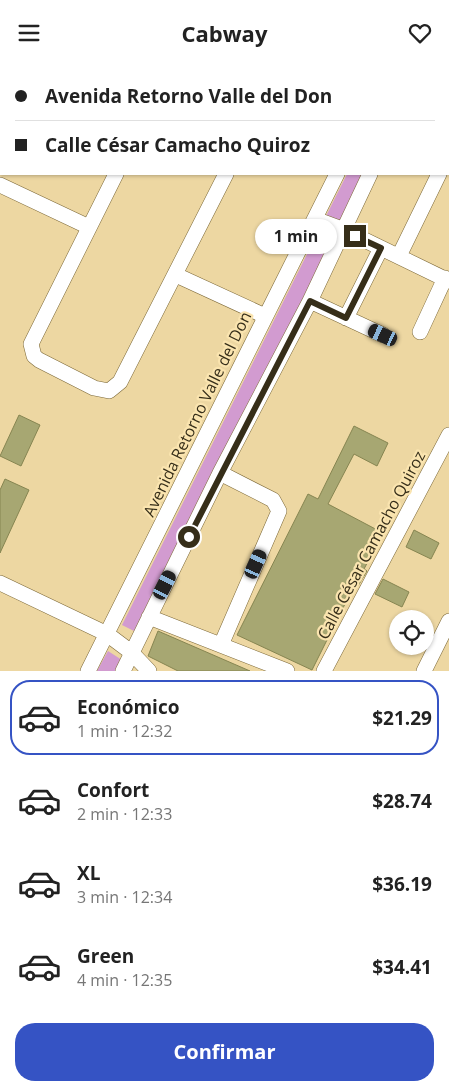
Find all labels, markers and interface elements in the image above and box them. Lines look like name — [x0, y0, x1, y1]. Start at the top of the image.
text: Cabway — [182, 18, 267, 48]
icon: menu — [15, 19, 43, 47]
icon: heart — [406, 19, 434, 47]
text: Avenida Retorno Valle del Don — [45, 83, 332, 109]
text: Calle César Camacho Quiroz — [45, 132, 310, 158]
callout: 1 min — [255, 219, 338, 253]
text: 1 min — [274, 225, 318, 247]
route end — [344, 225, 366, 247]
street label: Avenida Retorno Valle del Don — [138, 308, 256, 520]
car — [366, 322, 399, 348]
street label: Calle César Camacho Quiroz — [312, 447, 430, 643]
route start — [178, 526, 200, 548]
car — [243, 547, 268, 581]
car — [151, 568, 178, 602]
map controls — [389, 610, 434, 655]
button: locate — [389, 610, 434, 655]
text: Económico — [77, 694, 179, 720]
icon: car — [17, 695, 62, 740]
text: $21.29 — [372, 705, 432, 731]
text: 1 min · 12:32 — [77, 720, 172, 742]
text: Confort — [77, 777, 149, 803]
icon: car — [17, 778, 62, 823]
text: $28.74 — [372, 788, 432, 814]
text: 2 min · 12:33 — [77, 803, 172, 825]
text: XL — [77, 860, 100, 886]
icon: car — [17, 861, 62, 906]
text: $36.19 — [372, 871, 432, 897]
text: 3 min · 12:34 — [77, 886, 172, 908]
text: Green — [77, 943, 134, 969]
icon: car — [17, 944, 62, 989]
text: $34.41 — [372, 954, 432, 980]
text: 4 min · 12:35 — [77, 969, 172, 991]
button: Confirmar — [15, 1023, 434, 1081]

